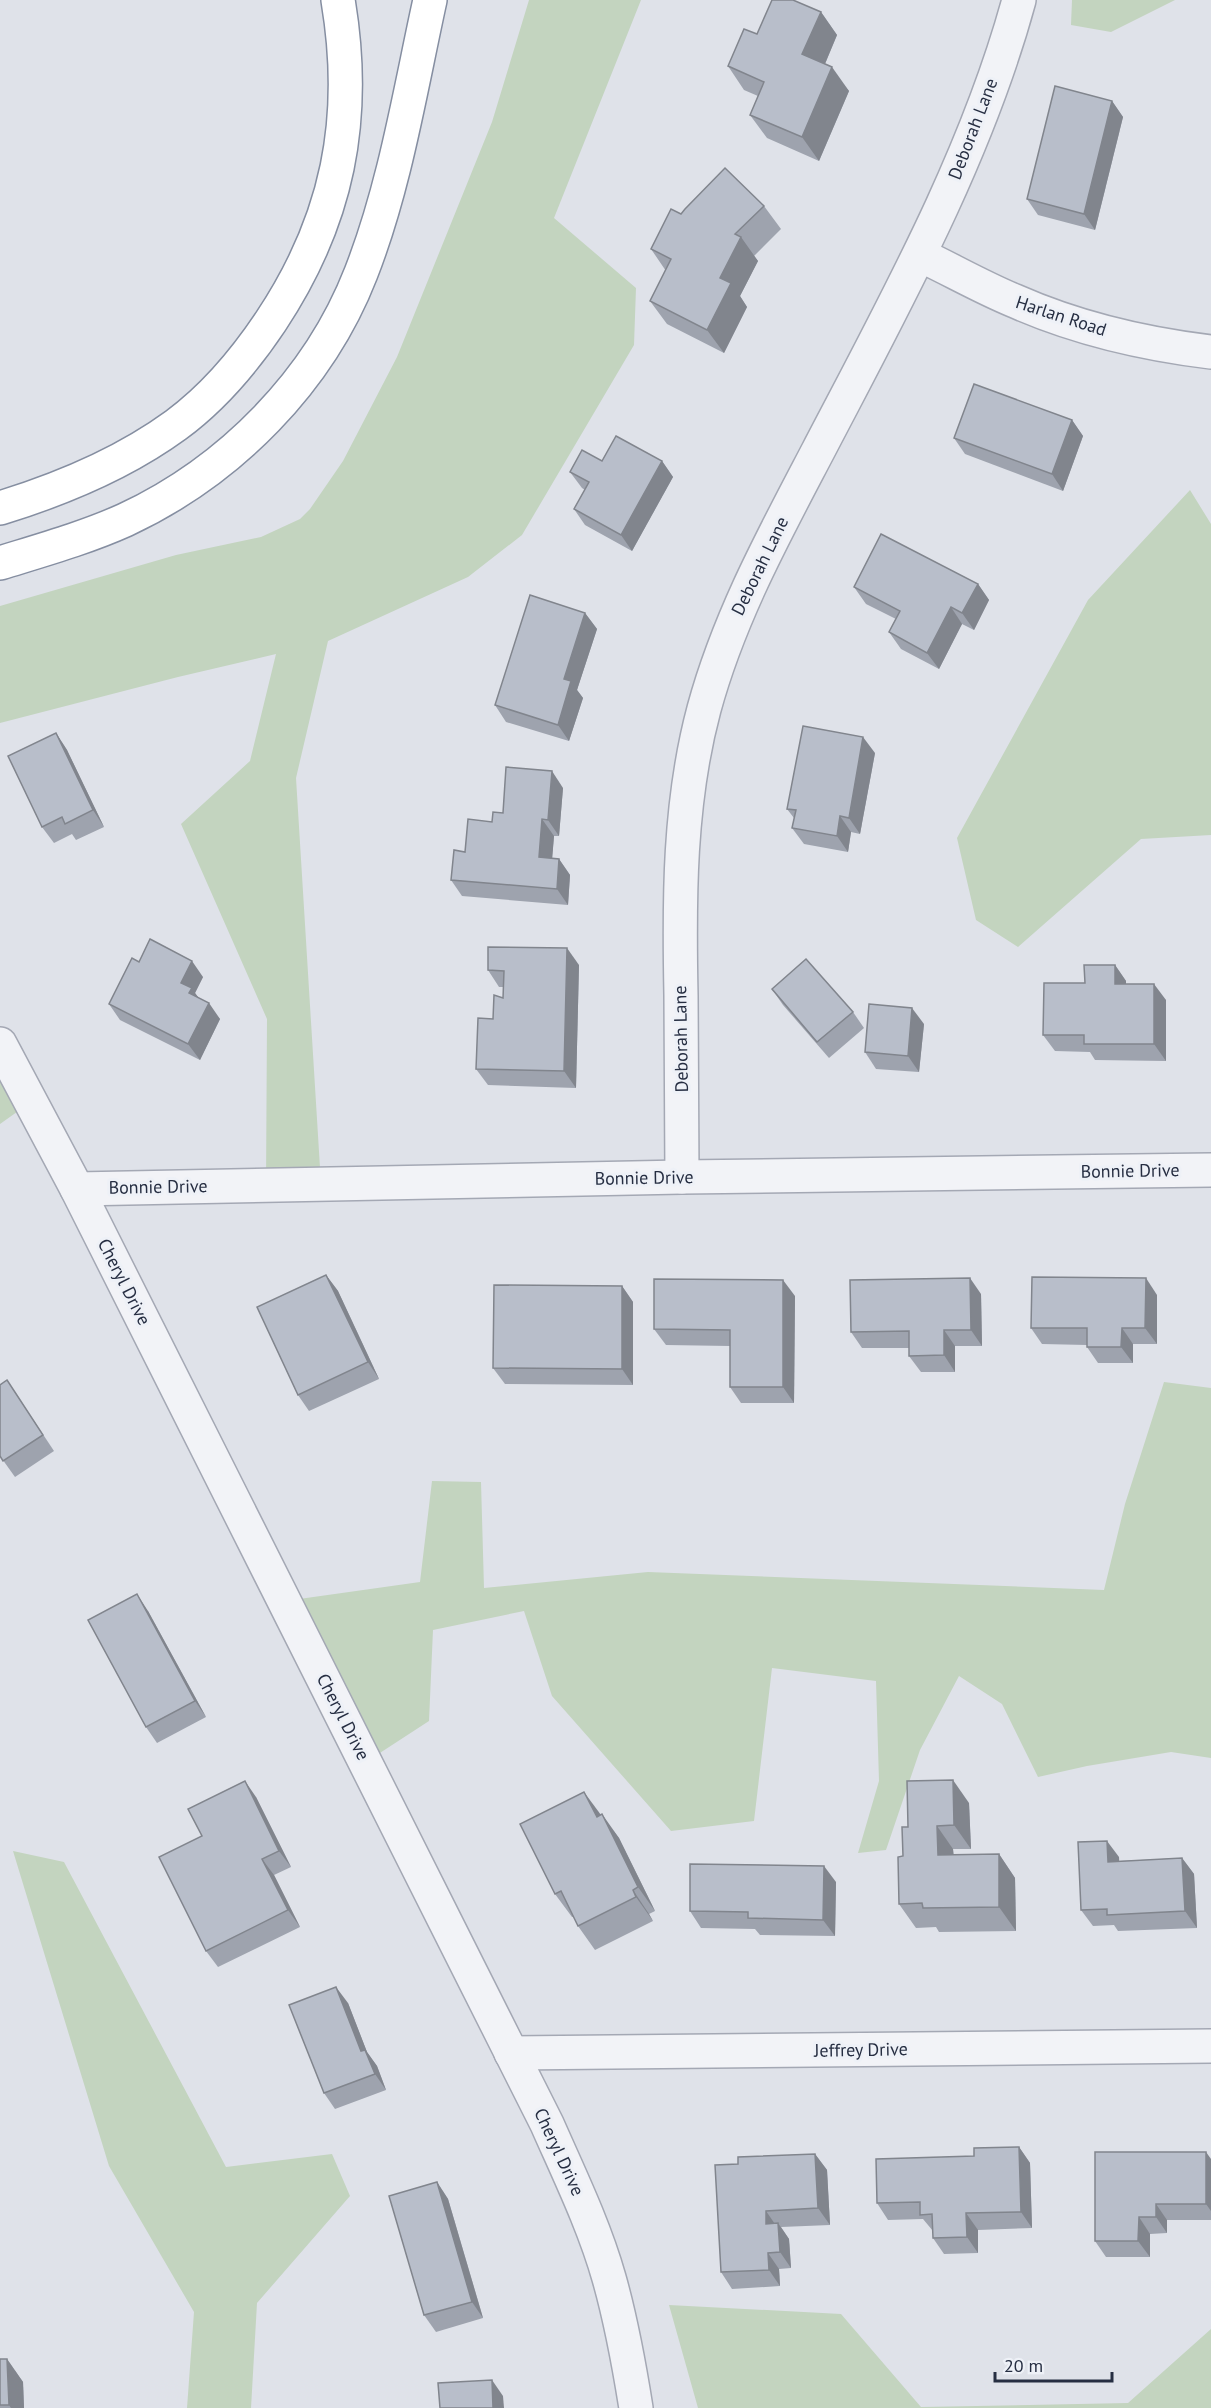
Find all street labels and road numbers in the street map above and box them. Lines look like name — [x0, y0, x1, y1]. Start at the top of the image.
street label: Deborah Lane — [943, 75, 1002, 183]
street label: Harlan Road — [1013, 290, 1109, 341]
street label: Deborah Lane — [726, 513, 793, 619]
street label: Deborah Lane — [668, 985, 693, 1093]
street label: Bonnie Drive — [1080, 1158, 1180, 1183]
street label: Bonnie Drive — [594, 1165, 694, 1190]
street label: Bonnie Drive — [108, 1174, 208, 1199]
street label: Cheryl Drive — [93, 1235, 156, 1329]
street label: Cheryl Drive — [312, 1670, 375, 1764]
street label: Jeffrey Drive — [813, 2037, 908, 2062]
street label: Cheryl Drive — [529, 2104, 590, 2199]

